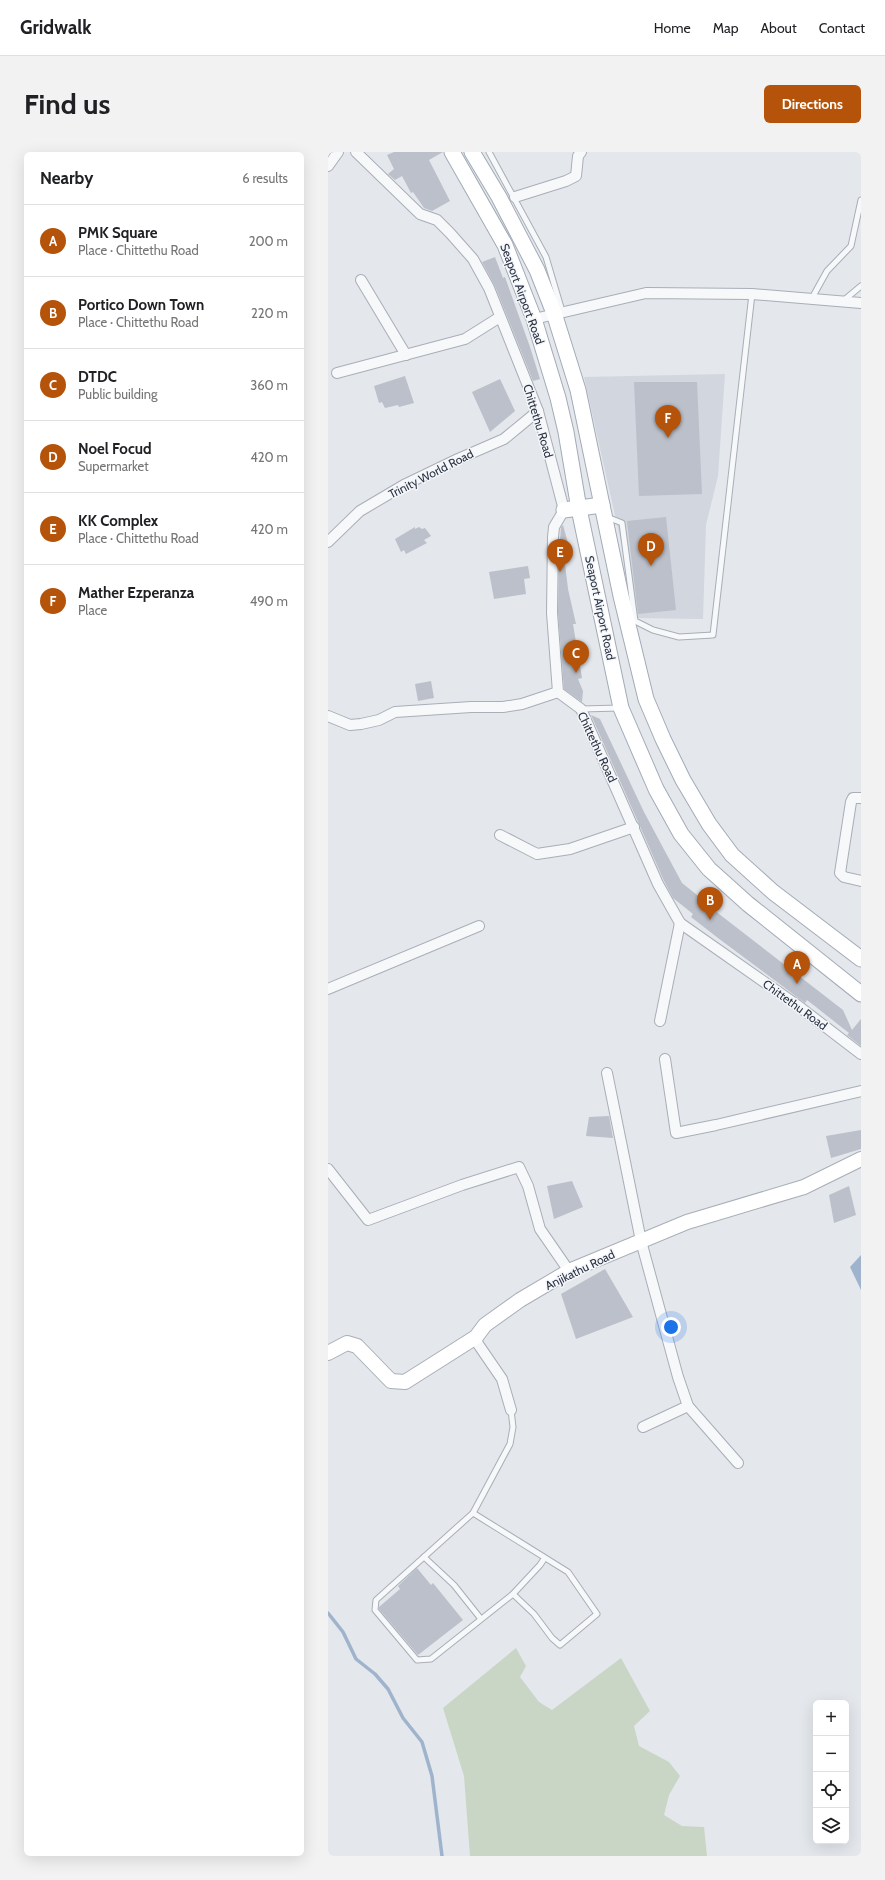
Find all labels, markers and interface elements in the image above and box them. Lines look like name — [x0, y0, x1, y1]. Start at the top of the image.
text: Gridwalk — [20, 16, 92, 39]
text: Home — [654, 19, 691, 37]
text: Map — [713, 19, 738, 37]
text: About — [760, 19, 797, 37]
text: Contact — [819, 19, 865, 37]
button: Directions — [764, 85, 861, 123]
text: Find us — [24, 87, 110, 121]
text: Nearby — [40, 168, 93, 188]
text: 6 results — [242, 170, 288, 186]
text: PMK Square — [78, 224, 158, 242]
text: A — [49, 233, 57, 249]
text: 200 m — [249, 233, 288, 249]
street label: Seaport Airport Road — [497, 241, 548, 346]
text: Place · Chittethu Road — [78, 242, 199, 258]
text: Portico Down Town — [78, 296, 204, 314]
text: B — [49, 305, 57, 321]
text: 220 m — [251, 305, 288, 321]
text: Place · Chittethu Road — [78, 314, 199, 330]
text: DTDC — [78, 368, 117, 386]
text: C — [49, 377, 57, 393]
text: 360 m — [250, 377, 288, 393]
street label: Chittethu Road — [520, 382, 557, 459]
text: Public building — [78, 386, 158, 402]
pin: F — [655, 405, 681, 438]
text: Noel Focud — [78, 440, 152, 458]
street label: Trinity World Road — [386, 446, 476, 501]
text: D — [48, 449, 58, 465]
text: 420 m — [250, 449, 288, 465]
text: Supermarket — [78, 458, 149, 474]
text: KK Complex — [78, 512, 158, 530]
text: E — [49, 521, 57, 537]
text: 420 m — [250, 521, 288, 537]
text: Place · Chittethu Road — [78, 530, 199, 546]
pin: D — [638, 533, 664, 566]
pin: E — [547, 539, 573, 572]
street label: Seaport Airport Road — [582, 554, 619, 661]
text: Mather Ezperanza — [78, 584, 194, 602]
text: F — [50, 593, 56, 609]
text: 490 m — [250, 593, 288, 609]
text: Place — [78, 602, 107, 618]
pin: C — [563, 640, 589, 673]
street label: Chittethu Road — [575, 709, 620, 784]
pin: B — [697, 887, 723, 920]
pin: A — [784, 951, 810, 984]
street label: Chittethu Road — [760, 976, 831, 1033]
street label: Anjikathu Road — [542, 1246, 617, 1293]
your location — [661, 1317, 681, 1337]
map controls — [813, 1700, 849, 1844]
button: + — [813, 1700, 849, 1736]
button: − — [813, 1736, 849, 1772]
button: locate — [813, 1772, 849, 1808]
button: layers — [813, 1808, 849, 1844]

